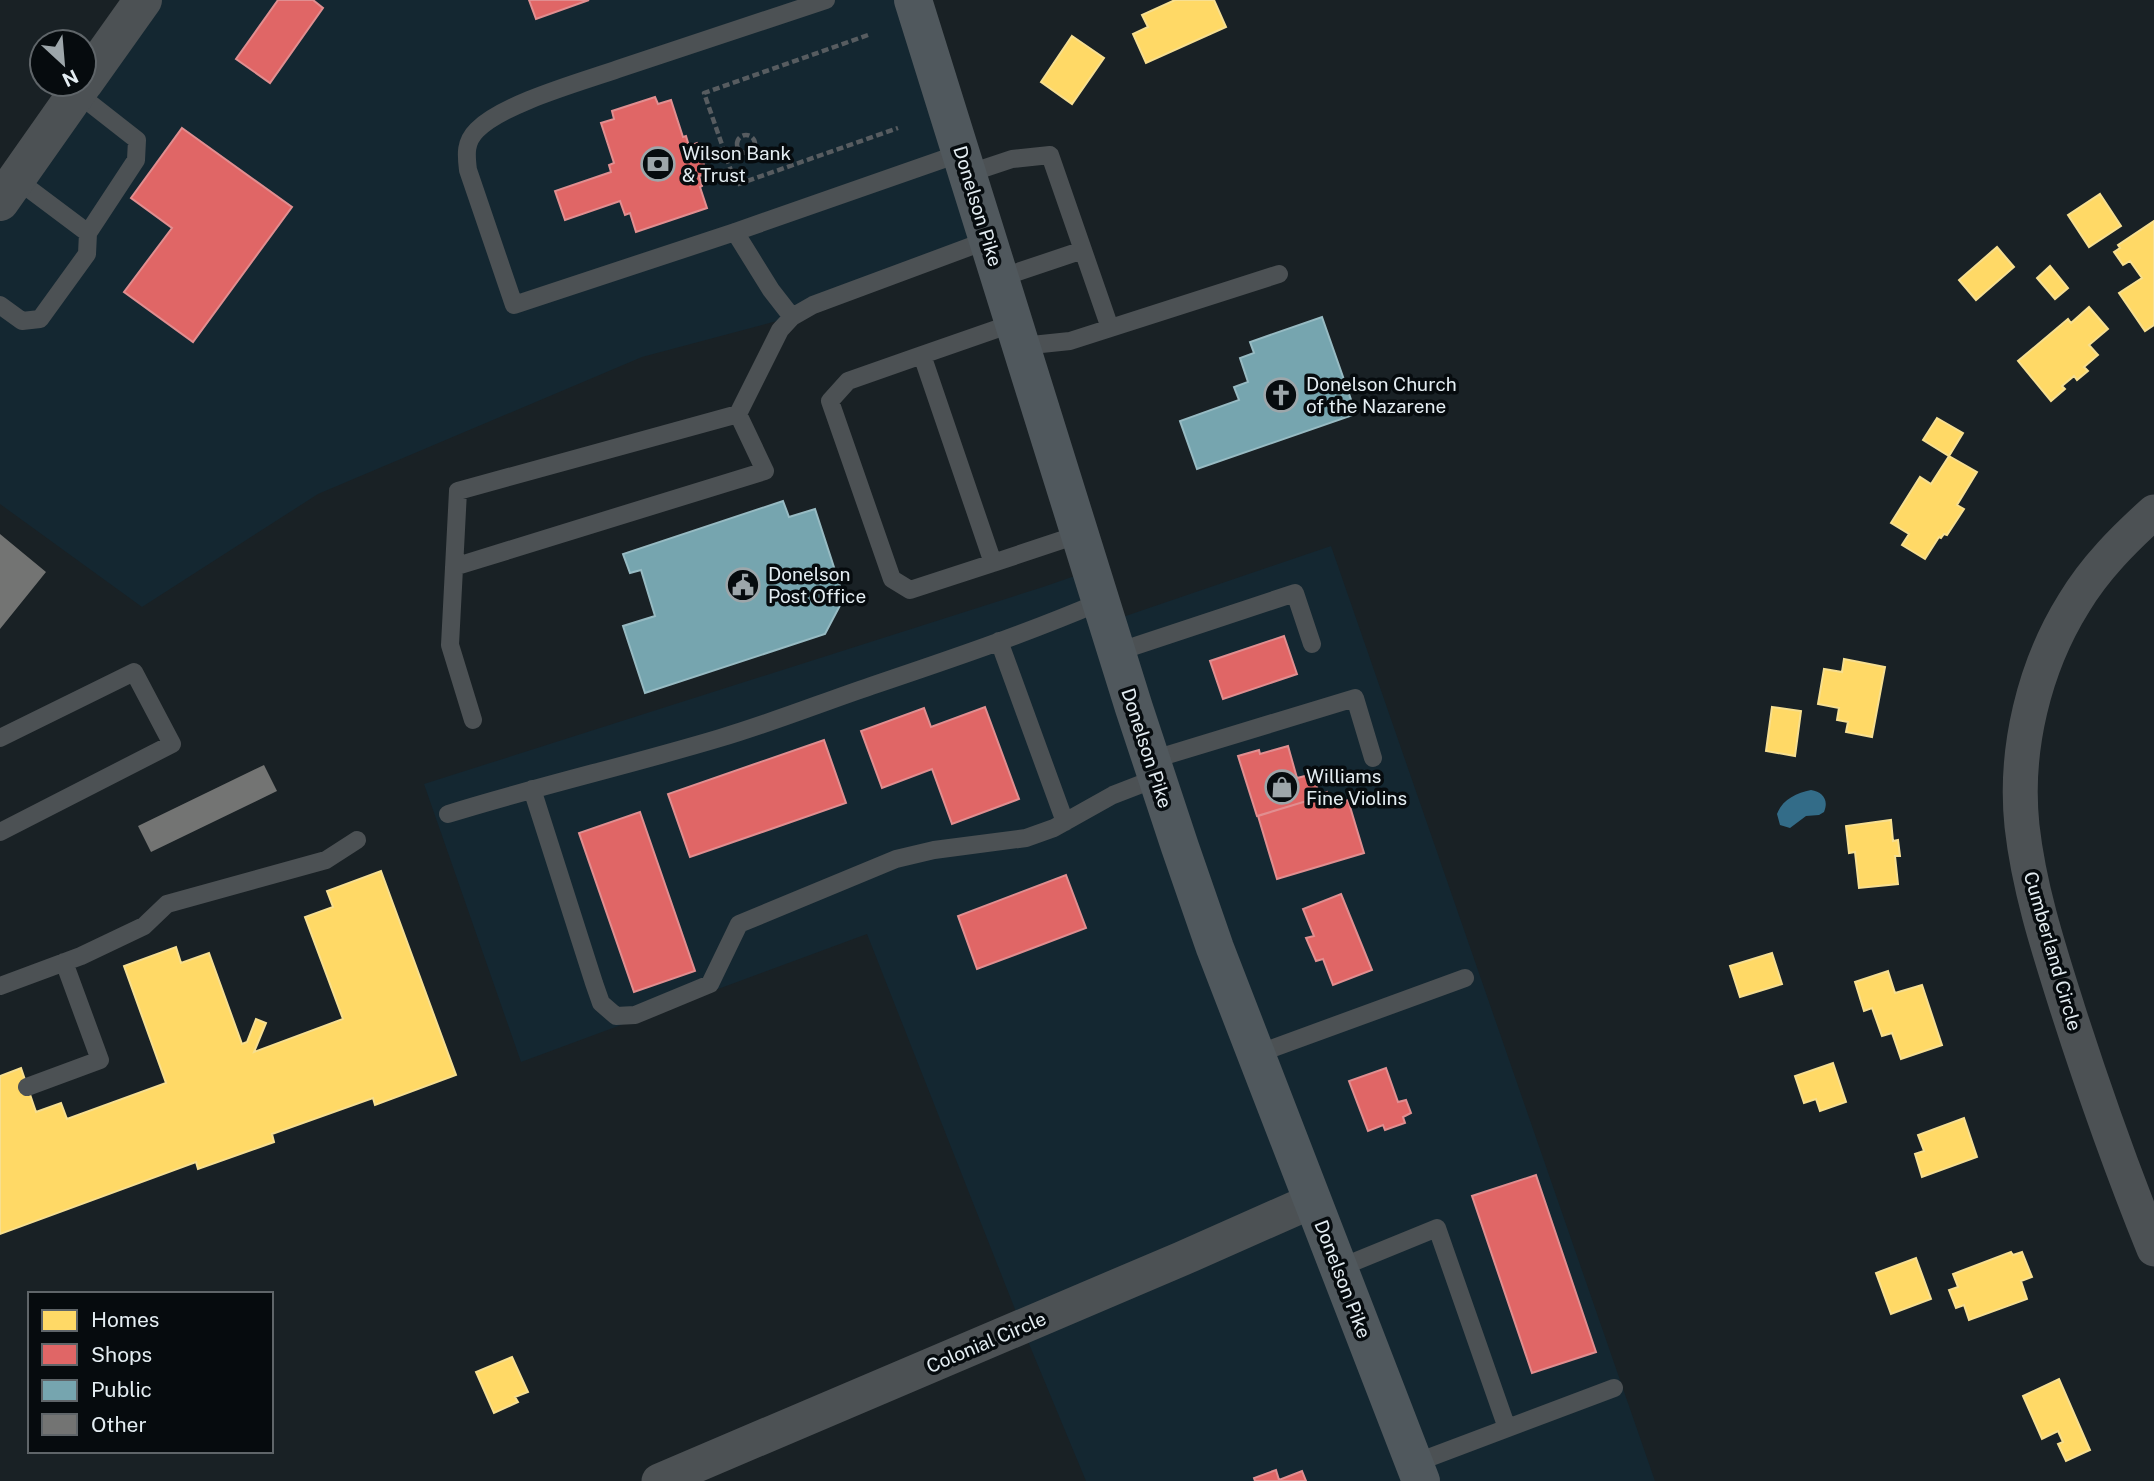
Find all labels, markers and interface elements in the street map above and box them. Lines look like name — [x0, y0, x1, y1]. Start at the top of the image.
north arrow — [28, 28, 98, 98]
text: N — [59, 65, 82, 91]
place label: Wilson Bank & Trust — [682, 142, 792, 186]
street label: Donelson Pike — [949, 143, 1007, 269]
bank icon: Wilson Bank & Trust — [639, 145, 677, 183]
place label: Donelson Church of the Nazarene — [1306, 373, 1457, 417]
church icon: Donelson Church of the Nazarene — [1262, 376, 1300, 414]
place label: Donelson Post Office — [768, 563, 866, 607]
public building icon: Donelson Post Office — [724, 566, 762, 604]
street label: Donelson Pike — [1117, 685, 1177, 811]
place label: Williams Fine Violins — [1306, 765, 1407, 809]
shop icon: Williams Fine Violins — [1263, 768, 1301, 806]
street label: Cumberland Circle — [2020, 869, 2086, 1033]
street label: Donelson Pike — [1310, 1217, 1376, 1341]
legend — [28, 1292, 273, 1453]
text: Homes — [91, 1307, 159, 1332]
street label: Colonial Circle — [923, 1307, 1049, 1377]
text: Shops — [91, 1342, 152, 1367]
text: Public — [91, 1377, 152, 1402]
text: Other — [91, 1412, 147, 1437]

